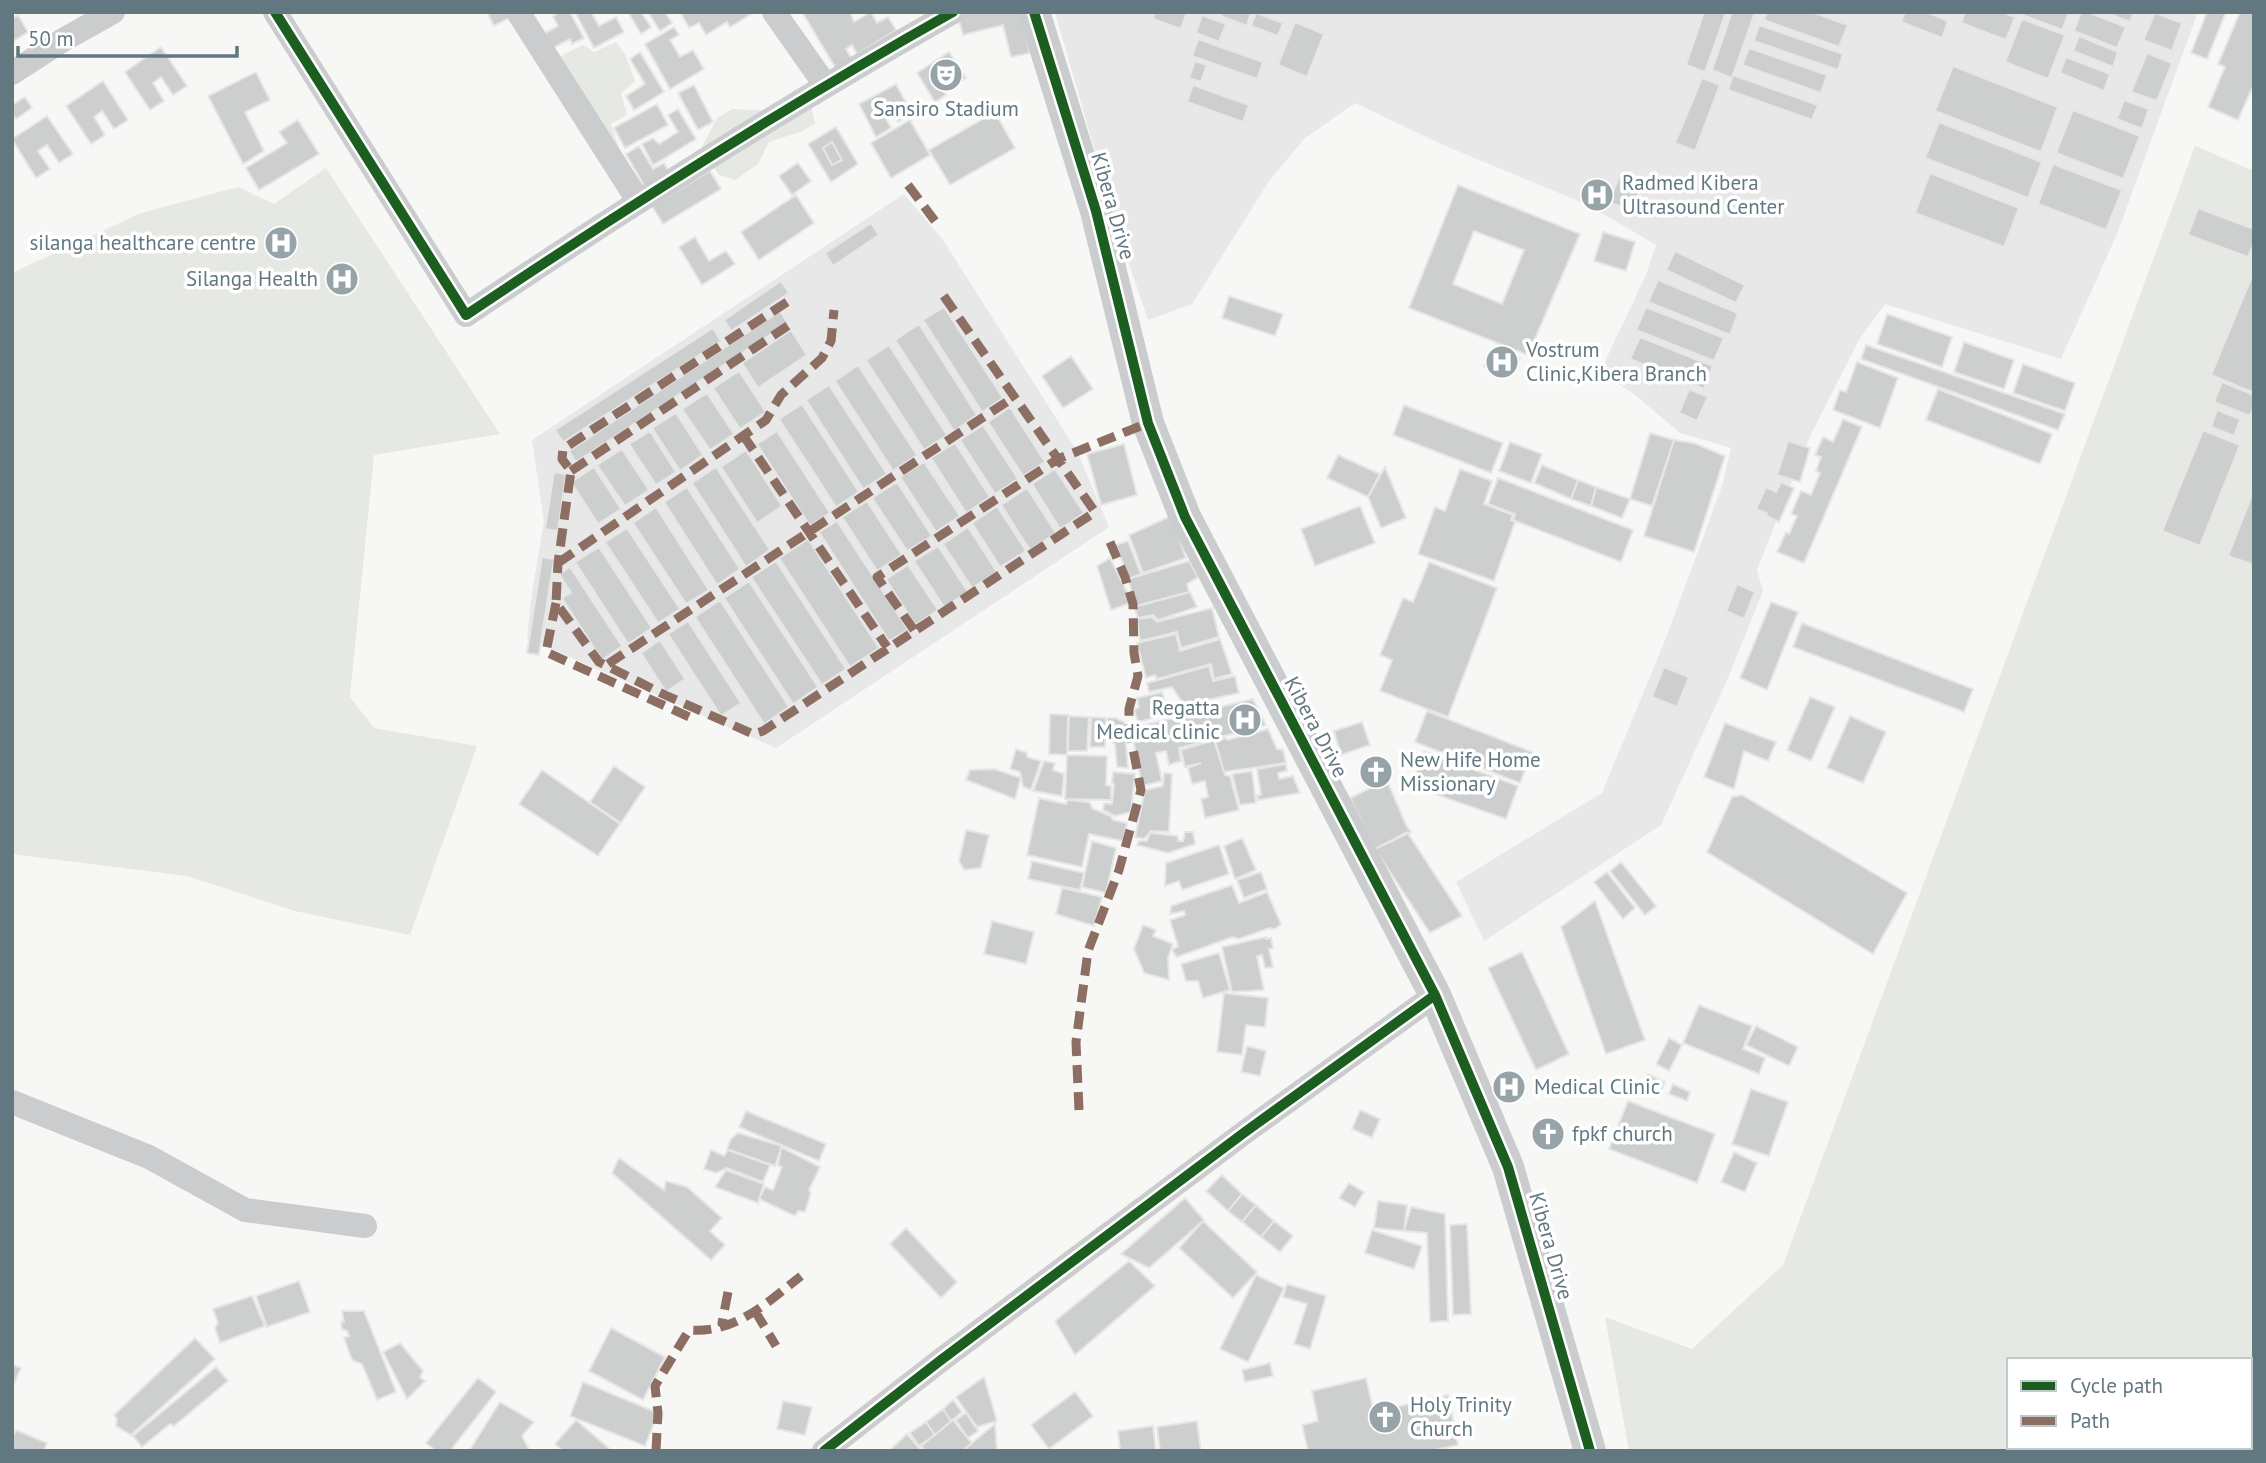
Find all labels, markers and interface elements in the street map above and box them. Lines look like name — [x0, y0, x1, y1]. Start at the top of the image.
scale bar — [18, 14, 236, 58]
text: 50 m — [28, 25, 74, 52]
theatre icon: Sansiro Stadium — [927, 56, 965, 94]
place label: Sansiro Stadium — [873, 95, 1019, 122]
street label: Kibera Drive — [1085, 149, 1142, 263]
place label: Radmed Kibera Ultrasound Center — [1622, 169, 1784, 220]
hospital icon: Radmed Kibera Ultrasound Center — [1578, 176, 1616, 214]
hospital icon: silanga healthcare centre — [262, 224, 300, 262]
place label: silanga healthcare centre — [30, 229, 256, 256]
hospital icon: Silanga Health — [323, 260, 361, 298]
place label: Silanga Health — [186, 265, 318, 292]
place label: Vostrum Clinic,Kibera Branch — [1525, 336, 1707, 387]
hospital icon: Vostrum Clinic,Kibera Branch — [1483, 343, 1521, 381]
street label: Kibera Drive — [1279, 672, 1354, 782]
place label: Regatta Medical clinic — [1096, 694, 1220, 745]
hospital icon: Regatta Medical clinic — [1226, 701, 1264, 739]
place label: New Hife Home Missionary — [1400, 746, 1541, 797]
church icon: New Hife Home Missionary — [1357, 753, 1395, 791]
hospital icon: Medical Clinic — [1490, 1068, 1528, 1106]
place label: Medical Clinic — [1534, 1073, 1660, 1100]
church icon: fpkf church — [1529, 1115, 1567, 1153]
place label: fpkf church — [1572, 1120, 1673, 1147]
street label: Kibera Drive — [1523, 1189, 1580, 1303]
legend — [2007, 1358, 2252, 1449]
text: Cycle path — [2070, 1372, 2163, 1399]
place label: Holy Trinity Church — [1410, 1391, 1512, 1442]
church icon: Holy Trinity Church — [1366, 1398, 1404, 1436]
text: Path — [2070, 1407, 2110, 1434]

